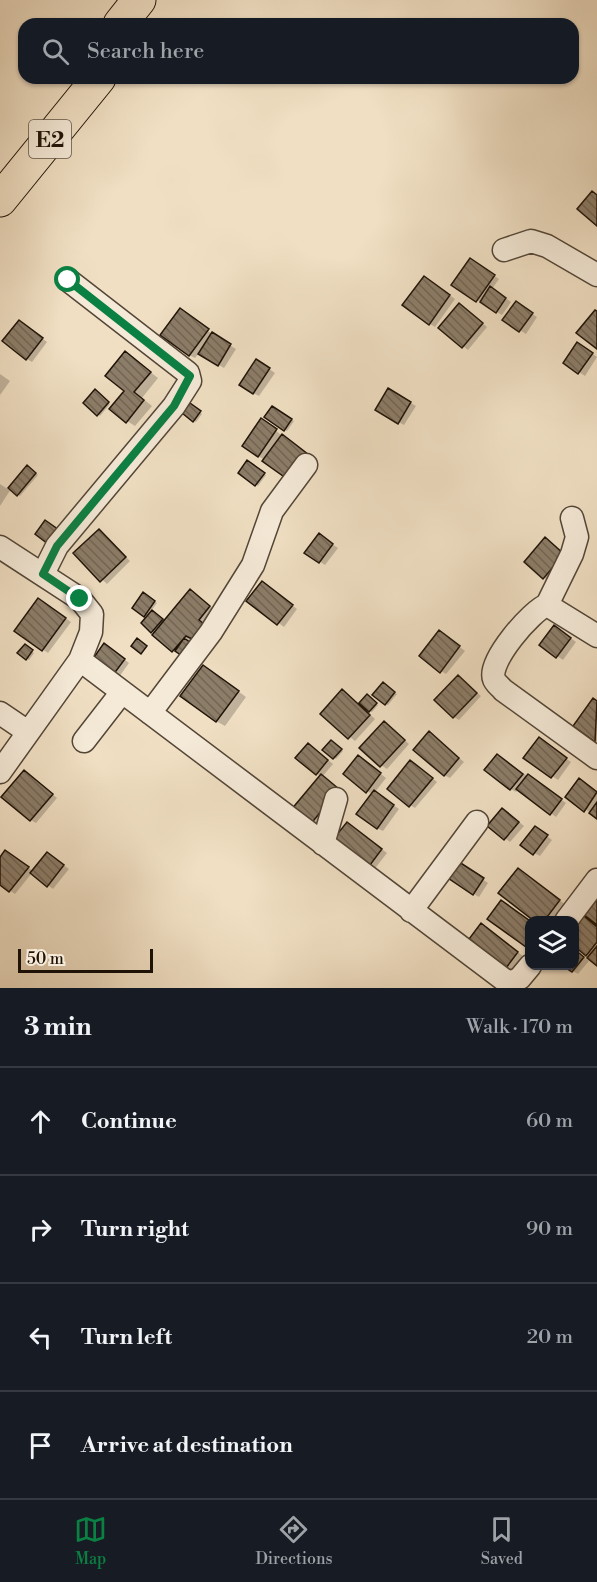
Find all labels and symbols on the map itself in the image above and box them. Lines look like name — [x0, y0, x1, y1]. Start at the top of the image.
road number: E2 — [29, 120, 71, 158]
route start — [54, 266, 80, 292]
route end — [66, 585, 92, 611]
scale bar — [18, 946, 153, 974]

